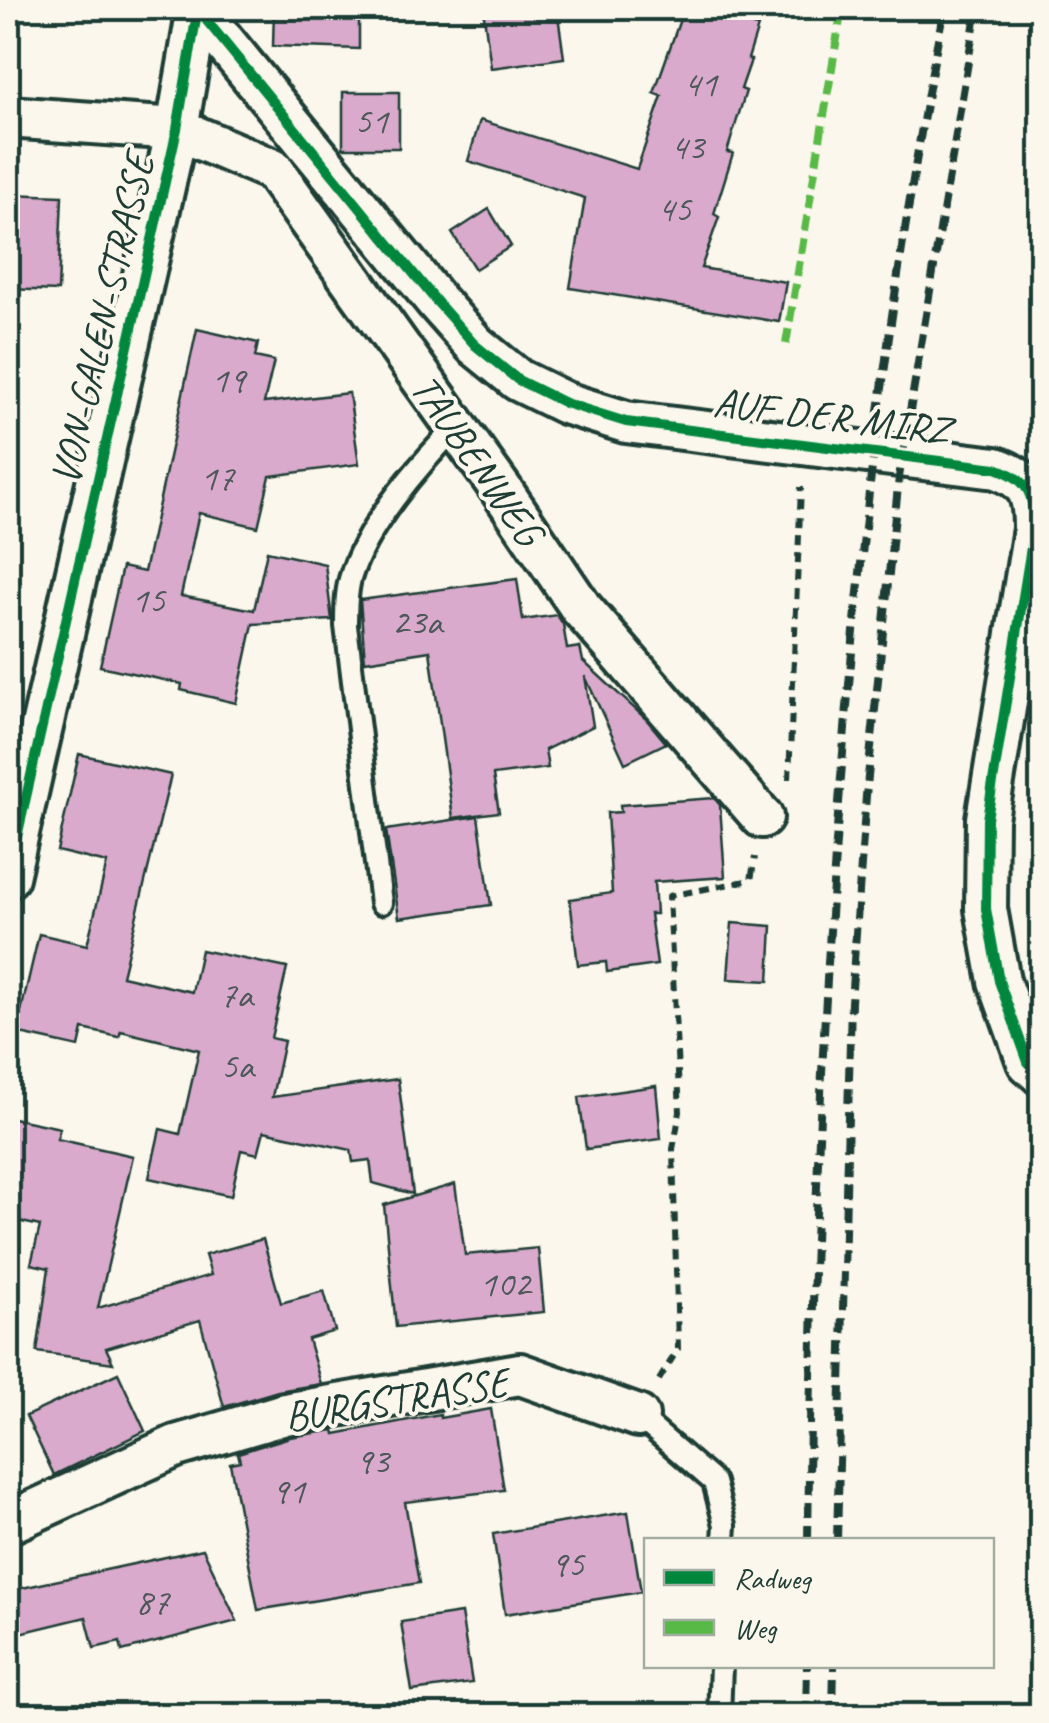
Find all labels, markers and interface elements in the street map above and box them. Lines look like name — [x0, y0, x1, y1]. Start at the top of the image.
house number: 41 — [683, 60, 719, 107]
house number: 51 — [354, 97, 390, 144]
house number: 43 — [670, 123, 707, 170]
street label: VON-GALEN-STRASSE — [39, 144, 167, 490]
house number: 45 — [657, 185, 693, 232]
house number: 19 — [211, 356, 248, 403]
street label: TAUBENWEG — [399, 364, 557, 559]
street label: AUF DER MIRZ — [711, 376, 959, 458]
house number: 17 — [200, 454, 236, 501]
house number: 15 — [131, 576, 167, 623]
house number: 23a — [392, 598, 445, 645]
house number: 7a — [219, 971, 255, 1018]
house number: 5a — [220, 1042, 256, 1089]
house number: 102 — [479, 1260, 534, 1307]
street label: BURGSTRASSE — [281, 1355, 517, 1443]
house number: 93 — [355, 1437, 392, 1484]
house number: 91 — [271, 1467, 307, 1514]
legend — [644, 1538, 994, 1668]
house number: 95 — [550, 1540, 586, 1587]
text: Radweg — [734, 1559, 813, 1597]
house number: 87 — [135, 1578, 171, 1625]
text: Weg — [734, 1609, 778, 1647]

